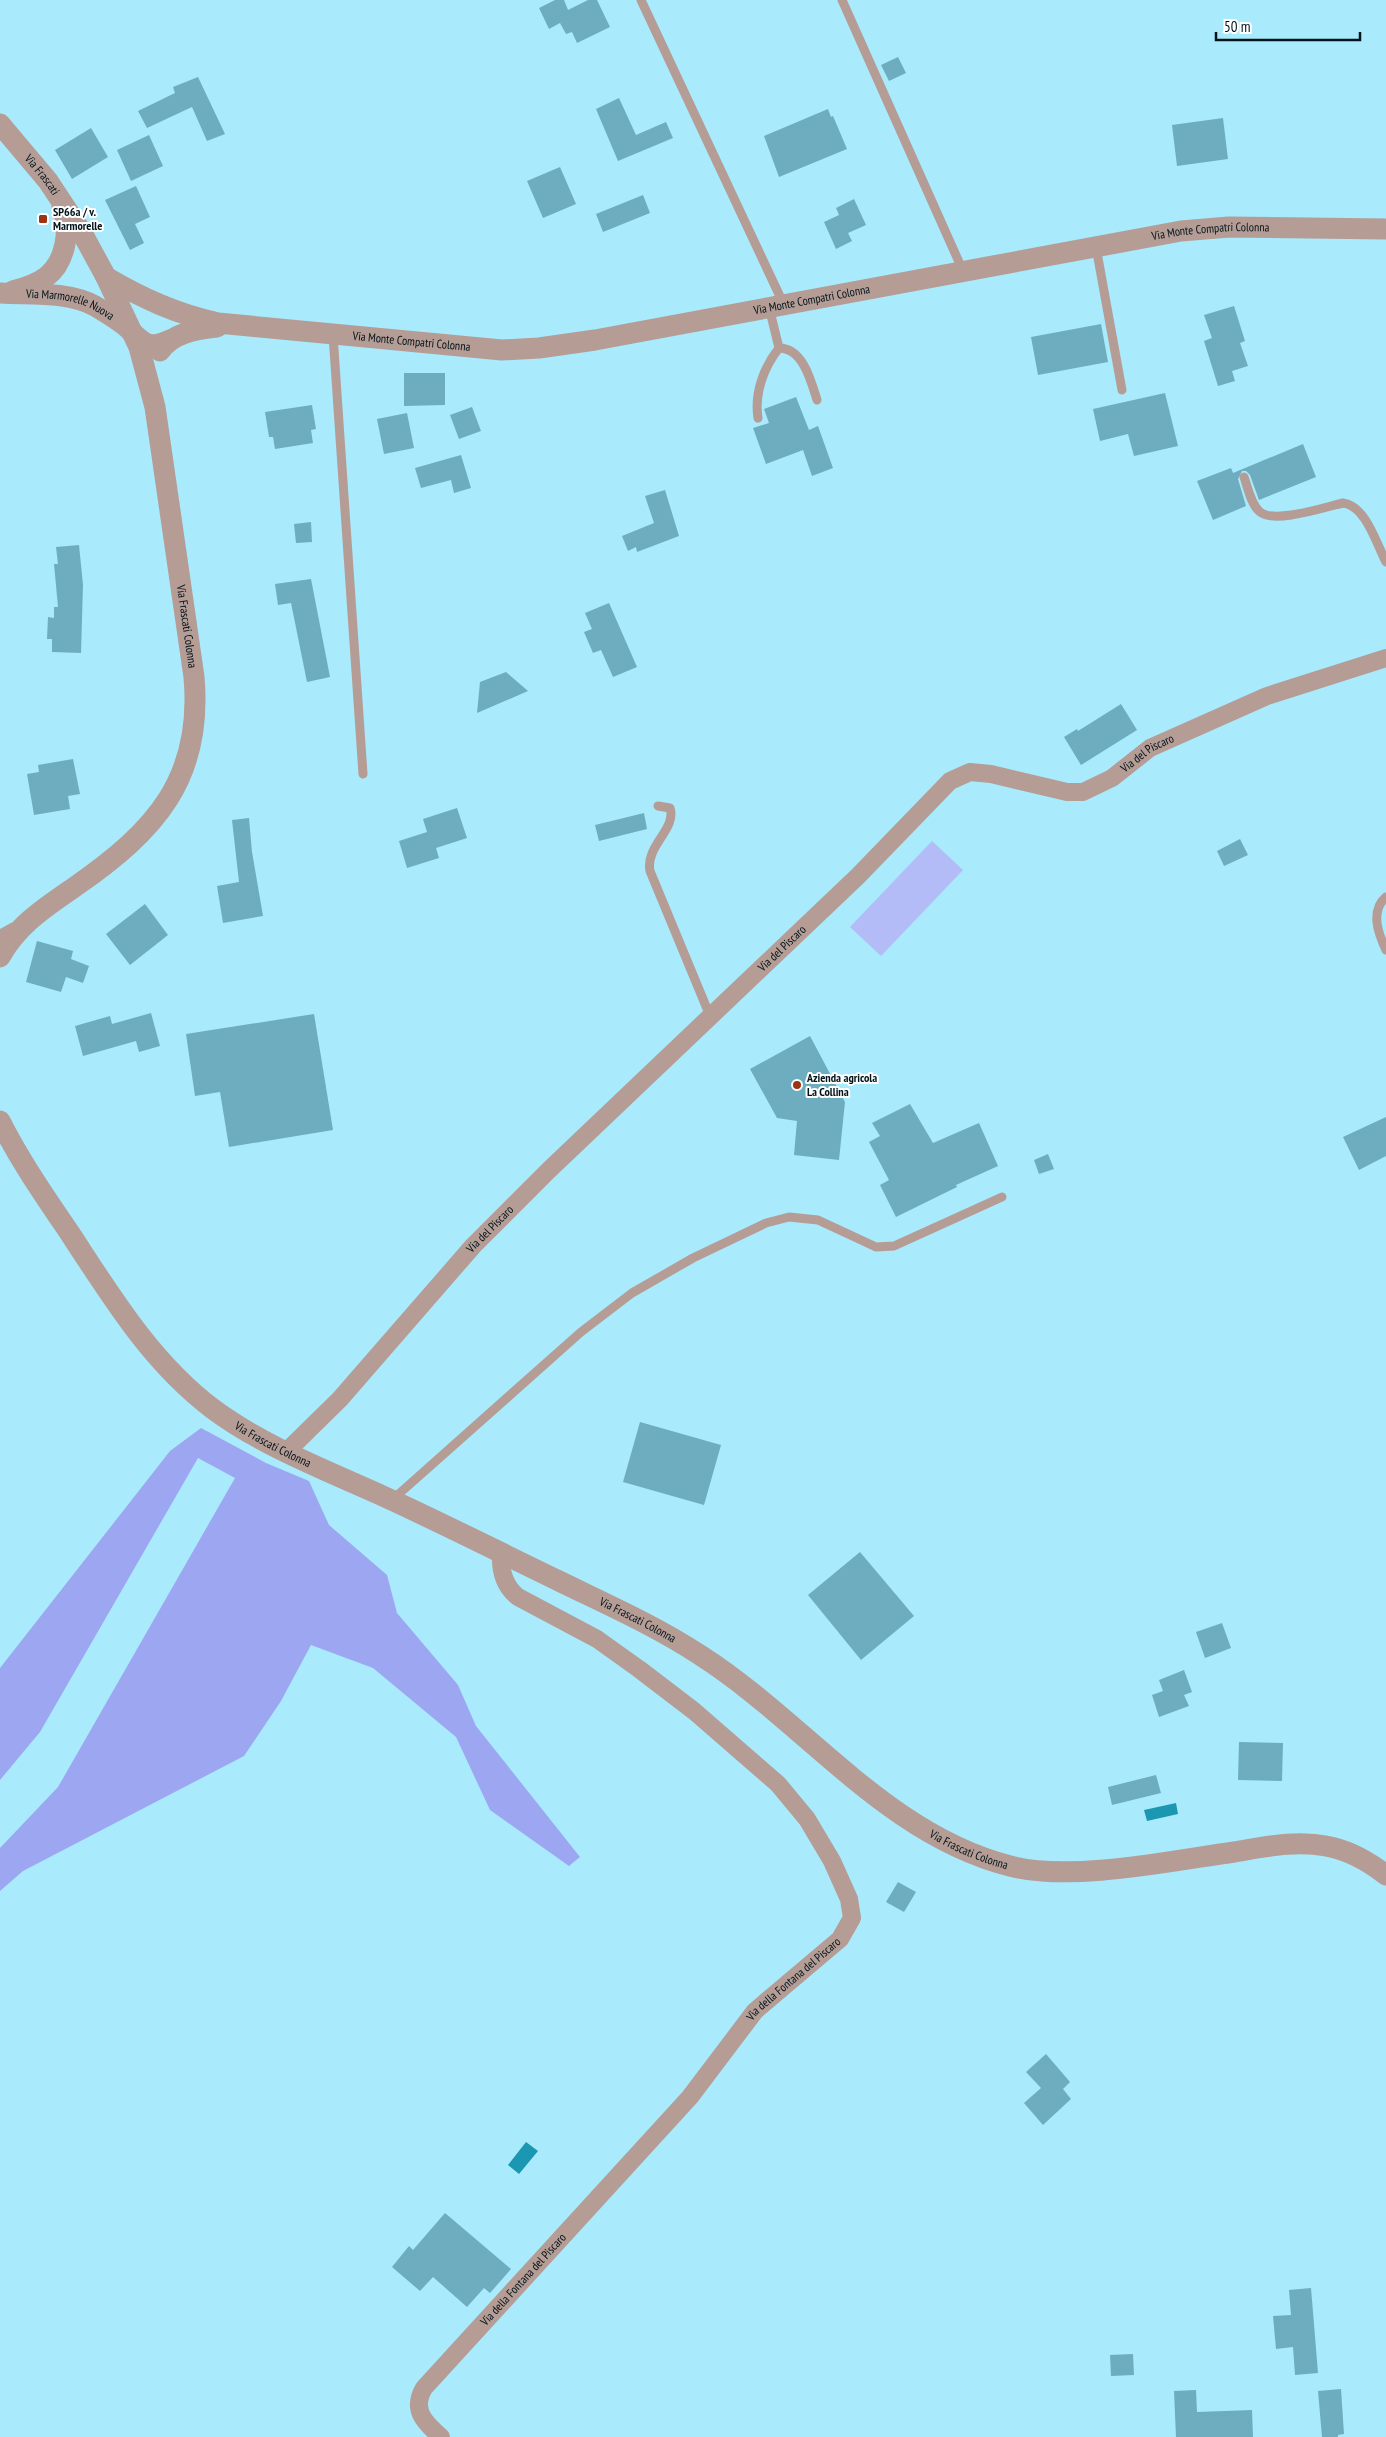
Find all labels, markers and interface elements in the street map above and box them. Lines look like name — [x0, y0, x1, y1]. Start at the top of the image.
scale bar — [1216, 10, 1360, 42]
text: 50 m — [1224, 17, 1250, 36]
street label: Via Frascati — [21, 150, 63, 198]
place label: SP66a / v. Marmorelle — [53, 204, 102, 233]
marker: SP66a / v. Marmorelle — [37, 213, 49, 225]
street label: Via Monte Compatri Colonna — [1149, 219, 1270, 243]
street label: Via Monte Compatri Colonna — [751, 281, 871, 318]
street label: Via Marmorelle Nuova — [25, 286, 118, 323]
street label: Via Monte Compatri Colonna — [351, 328, 471, 354]
street label: Via Frascati Colonna — [174, 583, 201, 669]
street label: Via del Piscaro — [1117, 730, 1176, 776]
street label: Via del Piscaro — [754, 922, 809, 975]
place label: Azienda agricola La Collina — [806, 1070, 877, 1099]
marker: Azienda agricola La Collina — [791, 1079, 803, 1091]
street label: Via del Piscaro — [462, 1202, 516, 1256]
street label: Via Frascati Colonna — [231, 1417, 314, 1470]
street label: Via Frascati Colonna — [596, 1593, 679, 1646]
street label: Via Frascati Colonna — [926, 1826, 1010, 1872]
street label: Via della Fontana del Piscaro — [742, 1934, 843, 2024]
street label: Via della Fontana del Piscaro — [476, 2230, 569, 2329]

